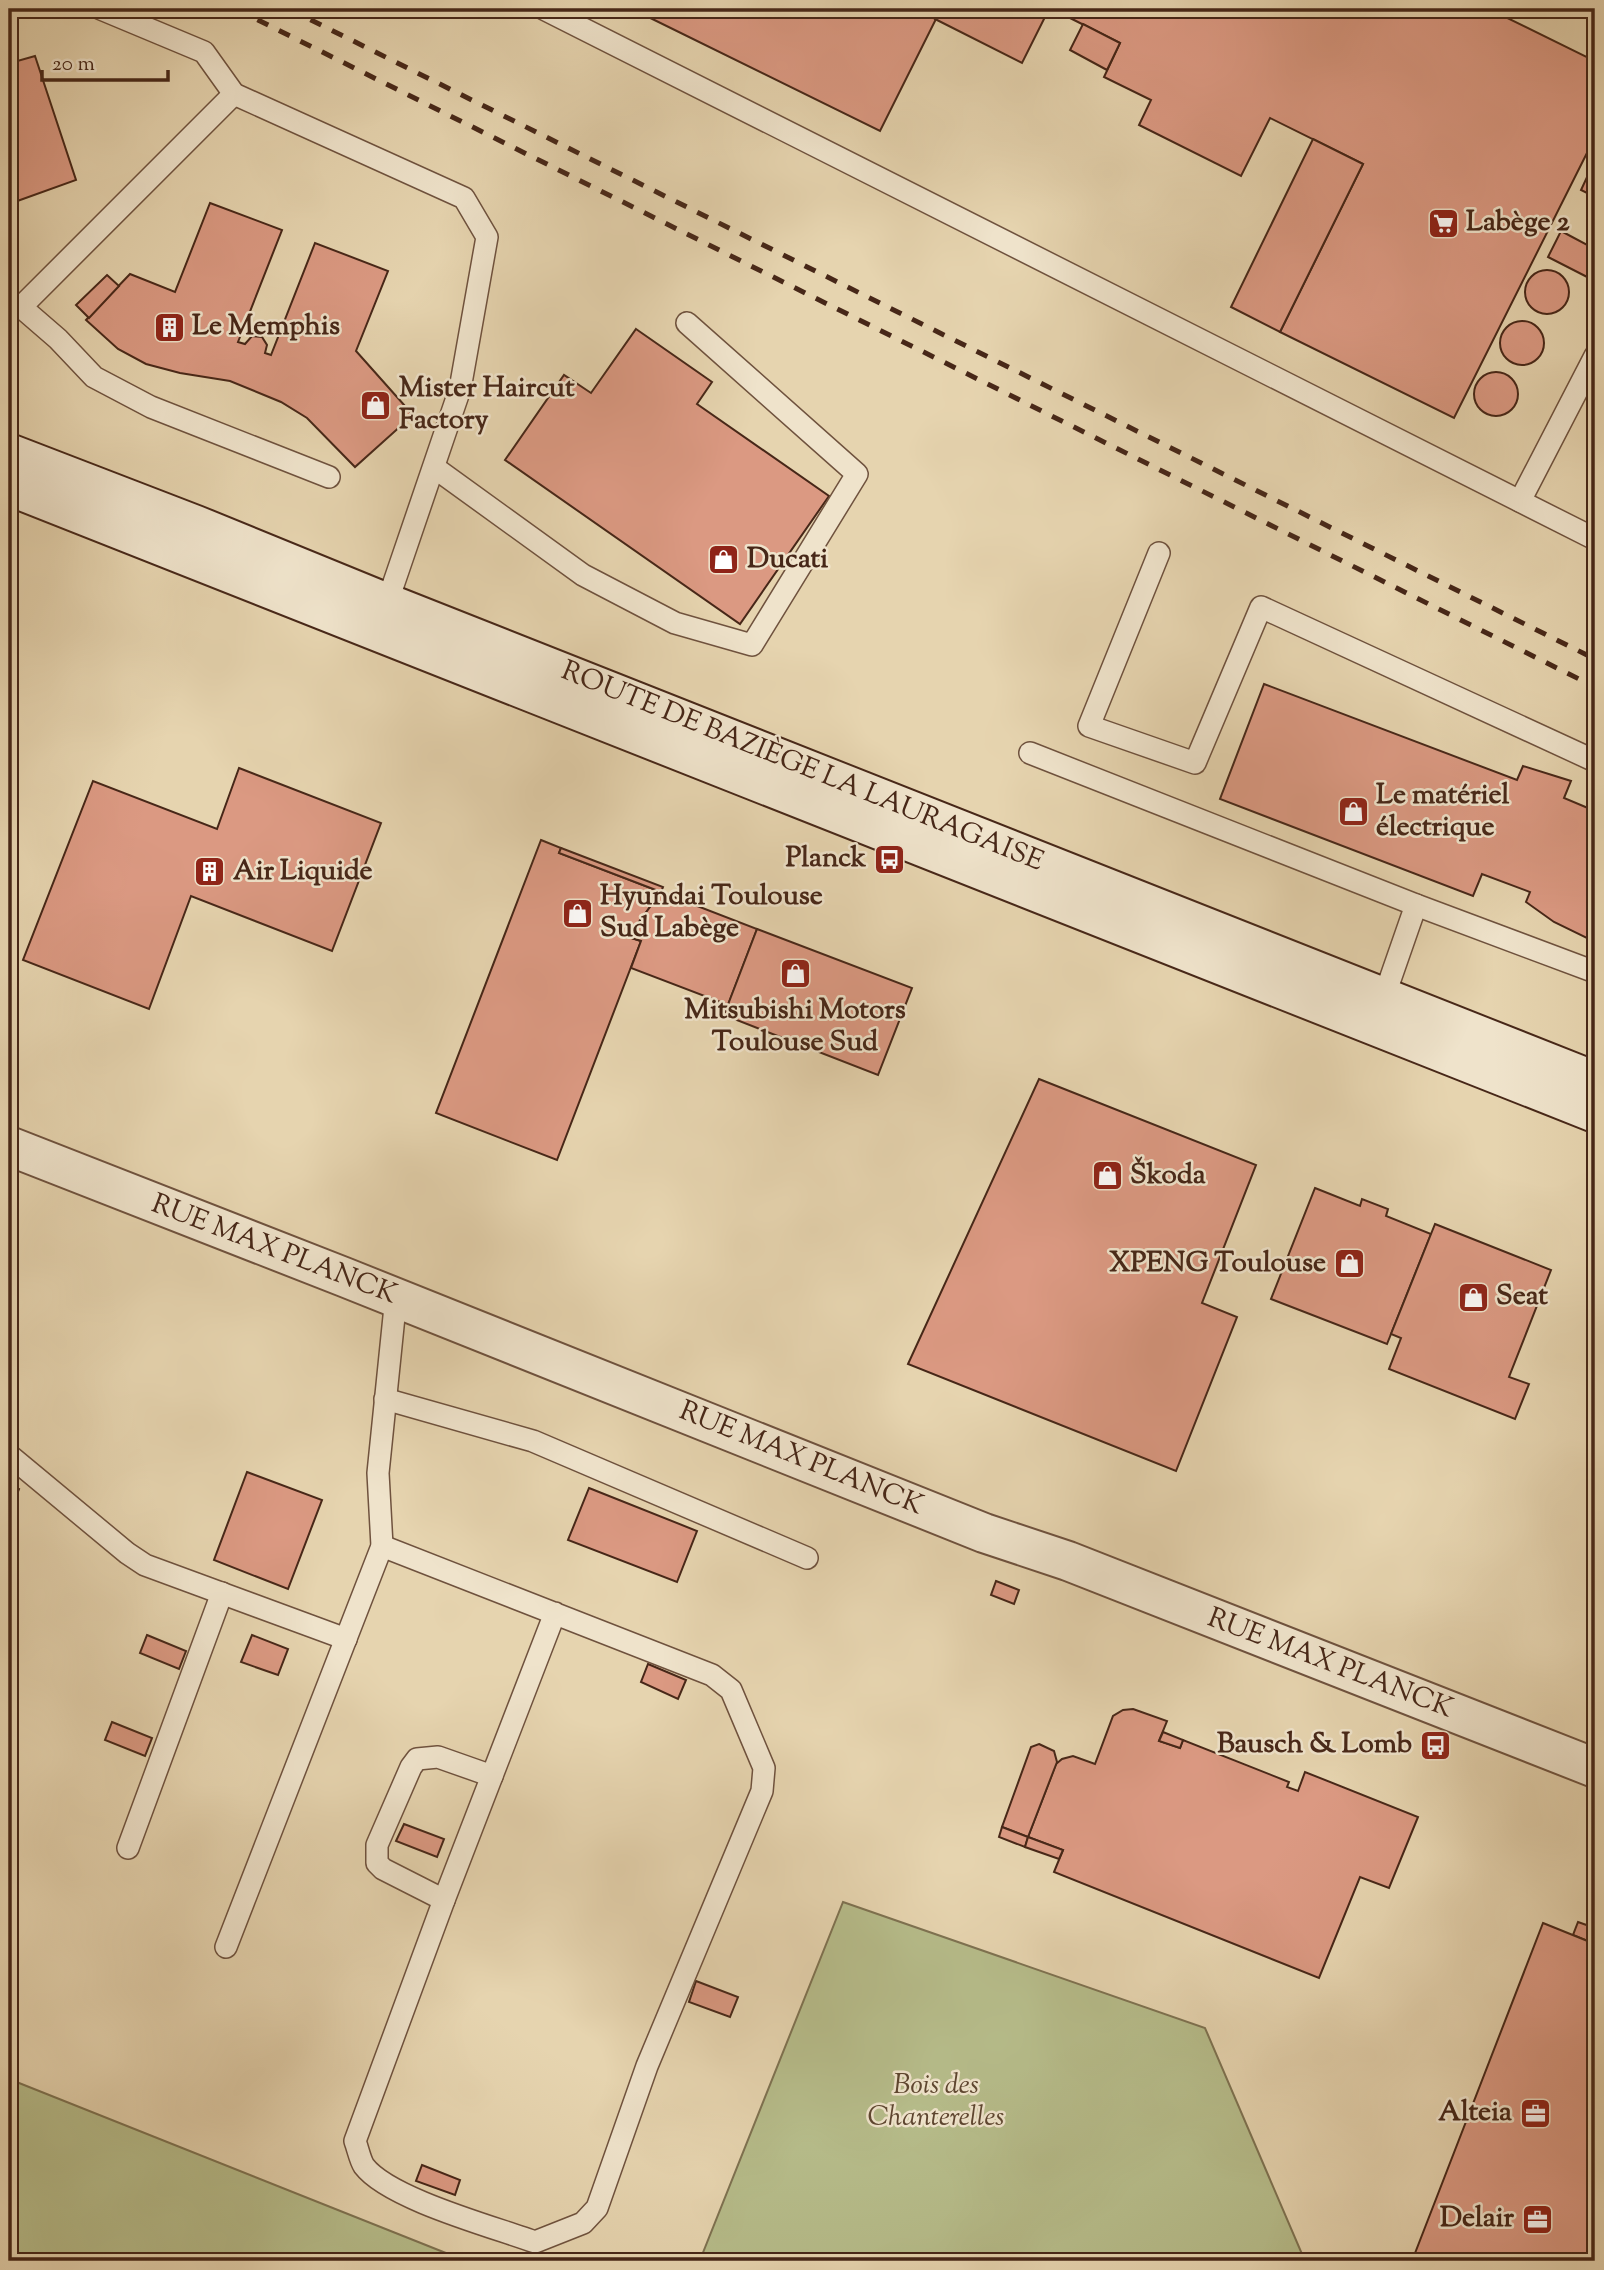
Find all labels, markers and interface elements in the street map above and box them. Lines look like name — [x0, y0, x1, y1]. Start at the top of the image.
scale bar — [42, 38, 168, 82]
text: 20 m — [52, 50, 95, 80]
place label: Labège 2 — [1466, 203, 1570, 243]
supermarket icon: Labège 2 — [1426, 206, 1460, 240]
place label: Le Memphis — [192, 307, 340, 347]
building icon: Le Memphis — [152, 310, 186, 344]
place label: Mister Haircut Factory — [399, 369, 575, 441]
shop icon: Mister Haircut Factory — [359, 388, 393, 422]
place label: Ducati — [747, 540, 828, 580]
shop icon: Ducati — [707, 543, 741, 577]
street label: ROUTE DE BAZIÈGE LA LAURAGAISE — [555, 652, 1049, 882]
place label: Le matériel électrique — [1376, 776, 1510, 848]
shop icon: Le matériel électrique — [1336, 795, 1370, 829]
place label: Planck — [785, 839, 867, 879]
bus stop icon: Planck — [872, 842, 906, 876]
place label: Air Liquide — [233, 852, 373, 892]
building icon: Air Liquide — [193, 855, 227, 889]
place label: Hyundai Toulouse Sud Labège — [600, 877, 823, 949]
shop icon: Hyundai Toulouse Sud Labège — [560, 896, 594, 930]
shop icon: Mitsubishi Motors Toulouse Sud — [778, 957, 812, 991]
place label: Mitsubishi Motors Toulouse Sud — [684, 991, 906, 1063]
place label: Škoda — [1130, 1156, 1206, 1196]
shop icon: Škoda — [1090, 1159, 1124, 1193]
street label: RUE MAX PLANCK — [145, 1185, 403, 1315]
place label: XPENG Toulouse — [1109, 1244, 1326, 1284]
shop icon: XPENG Toulouse — [1332, 1247, 1366, 1281]
place label: Seat — [1496, 1277, 1548, 1317]
shop icon: Seat — [1456, 1280, 1490, 1314]
street label: RUE MAX PLANCK — [673, 1392, 929, 1526]
street label: RUE MAX PLANCK — [1201, 1599, 1459, 1729]
place label: Bausch & Lomb — [1217, 1725, 1412, 1765]
bus stop icon: Bausch & Lomb — [1418, 1728, 1452, 1762]
park label: Bois des Chanterelles — [868, 2066, 1004, 2138]
place label: Alteia — [1438, 2093, 1512, 2133]
office icon: Alteia — [1518, 2096, 1552, 2130]
place label: Delair — [1440, 2199, 1514, 2239]
office icon: Delair — [1520, 2202, 1554, 2236]

